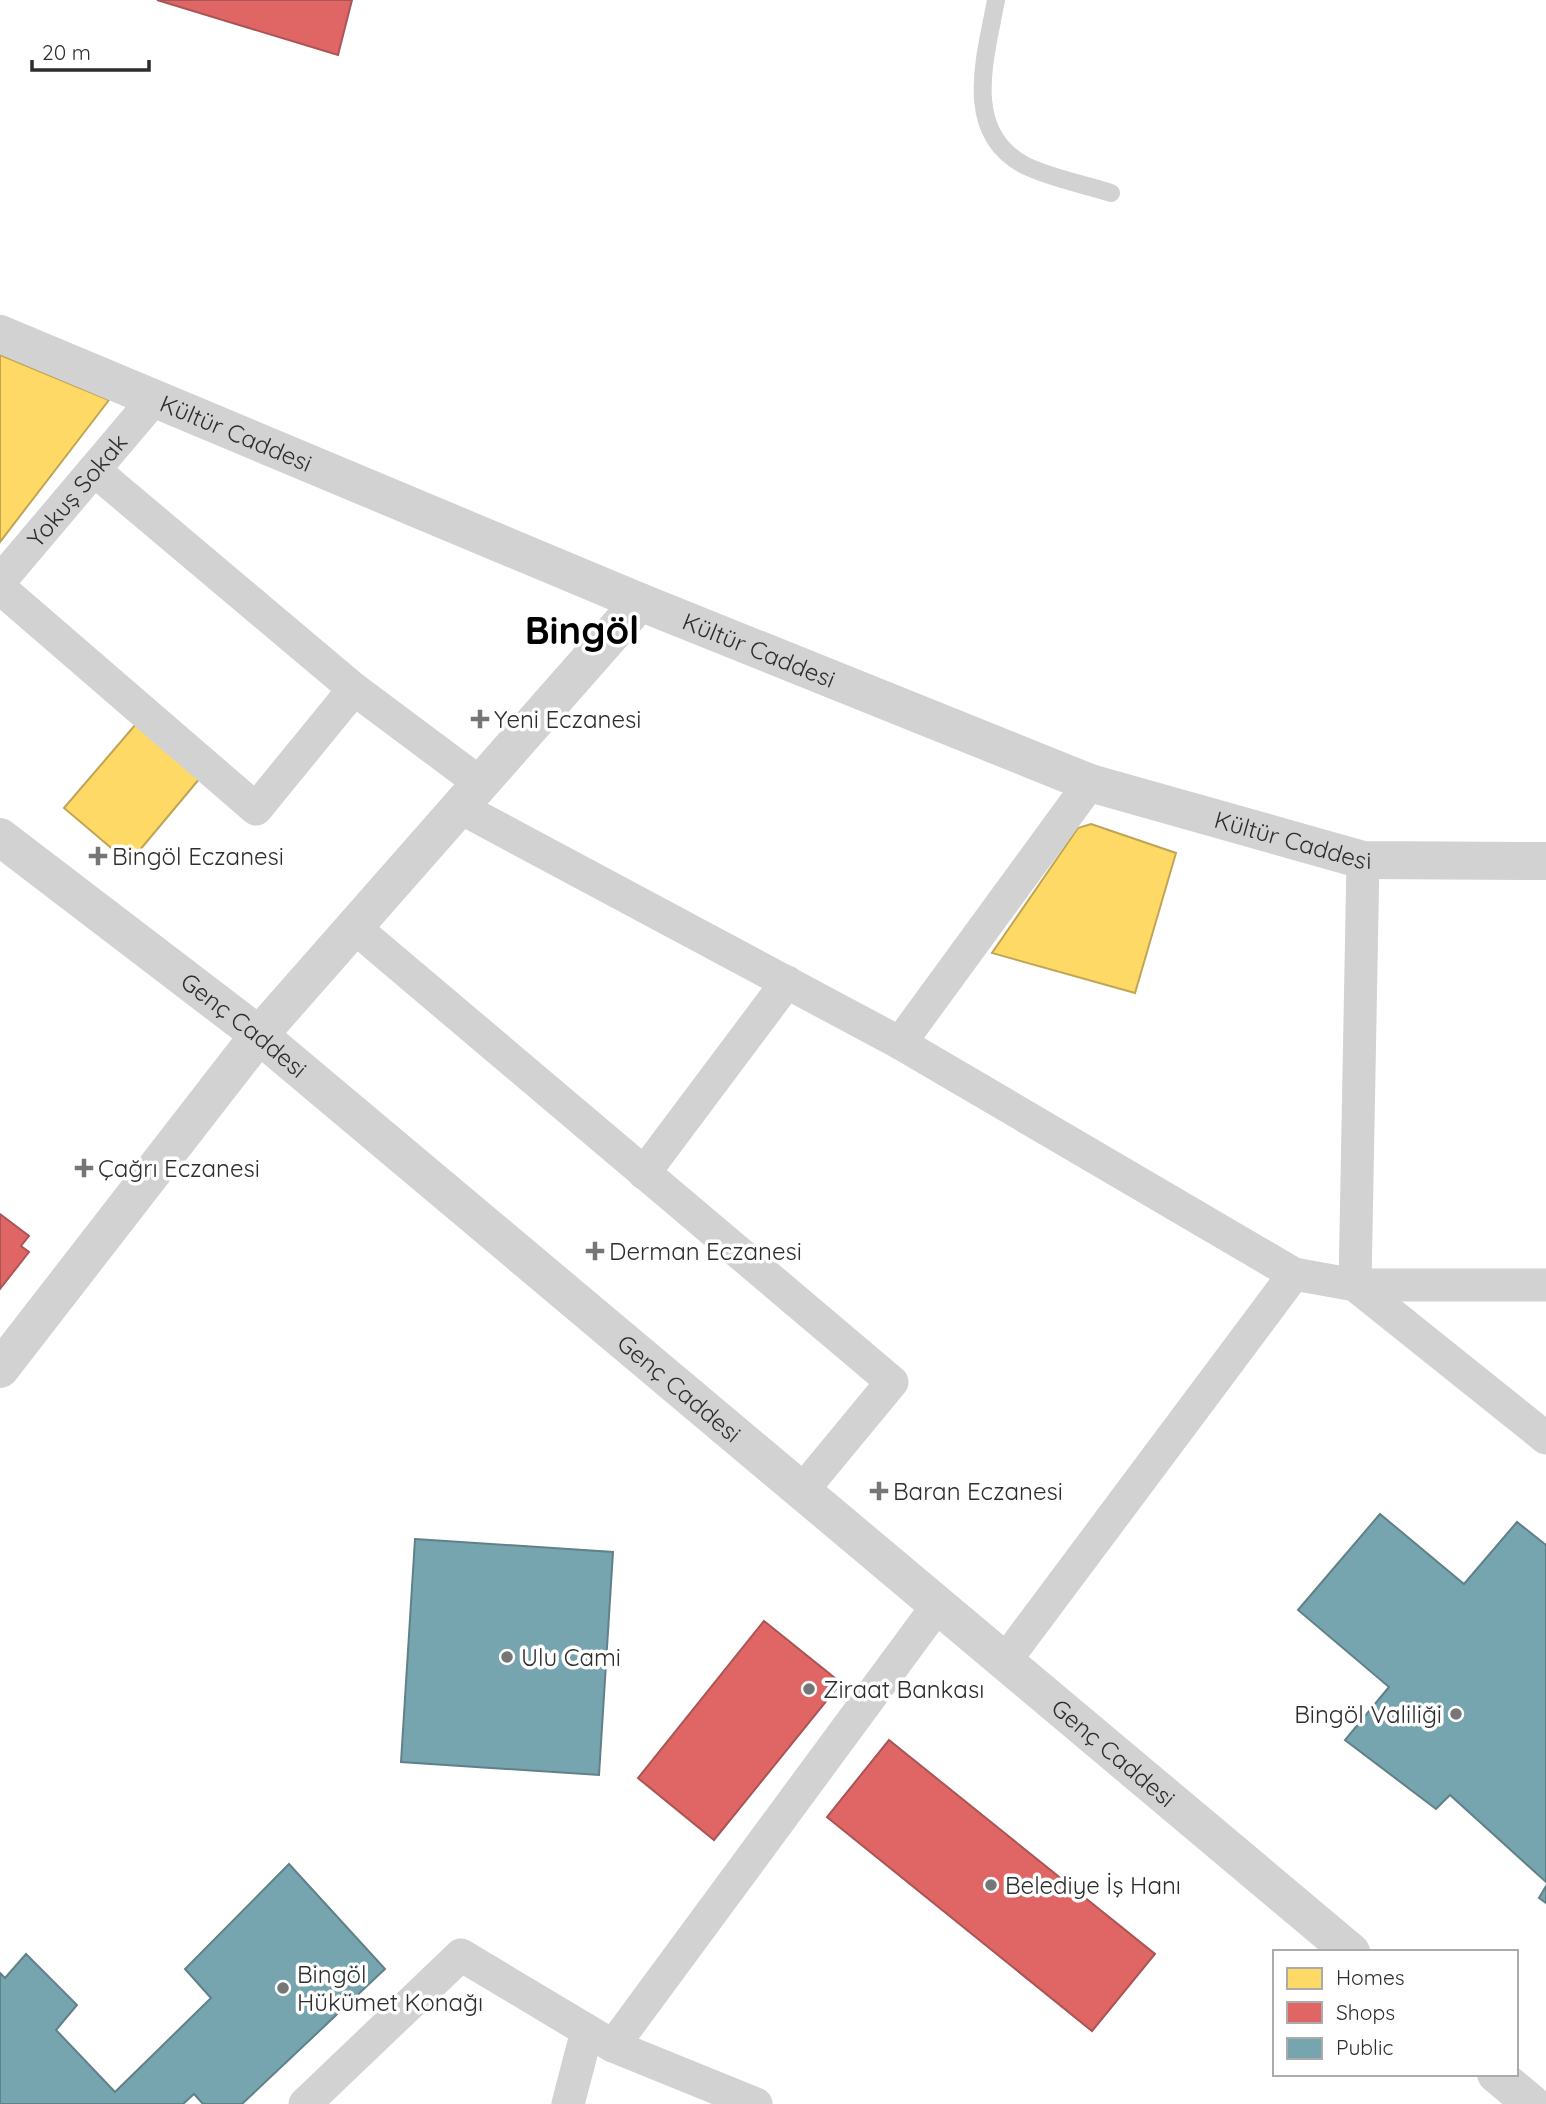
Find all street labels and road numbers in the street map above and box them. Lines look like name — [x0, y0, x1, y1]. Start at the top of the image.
street label: Kültür Caddesi — [156, 388, 317, 478]
street label: Yokuş Sokak — [20, 427, 133, 553]
street label: Kültür Caddesi — [678, 606, 840, 694]
street label: Kültür Caddesi — [1211, 804, 1372, 875]
street label: Genç Caddesi — [175, 966, 313, 1084]
street label: Genç Caddesi — [611, 1328, 747, 1449]
street label: Genç Caddesi — [1046, 1692, 1182, 1813]

